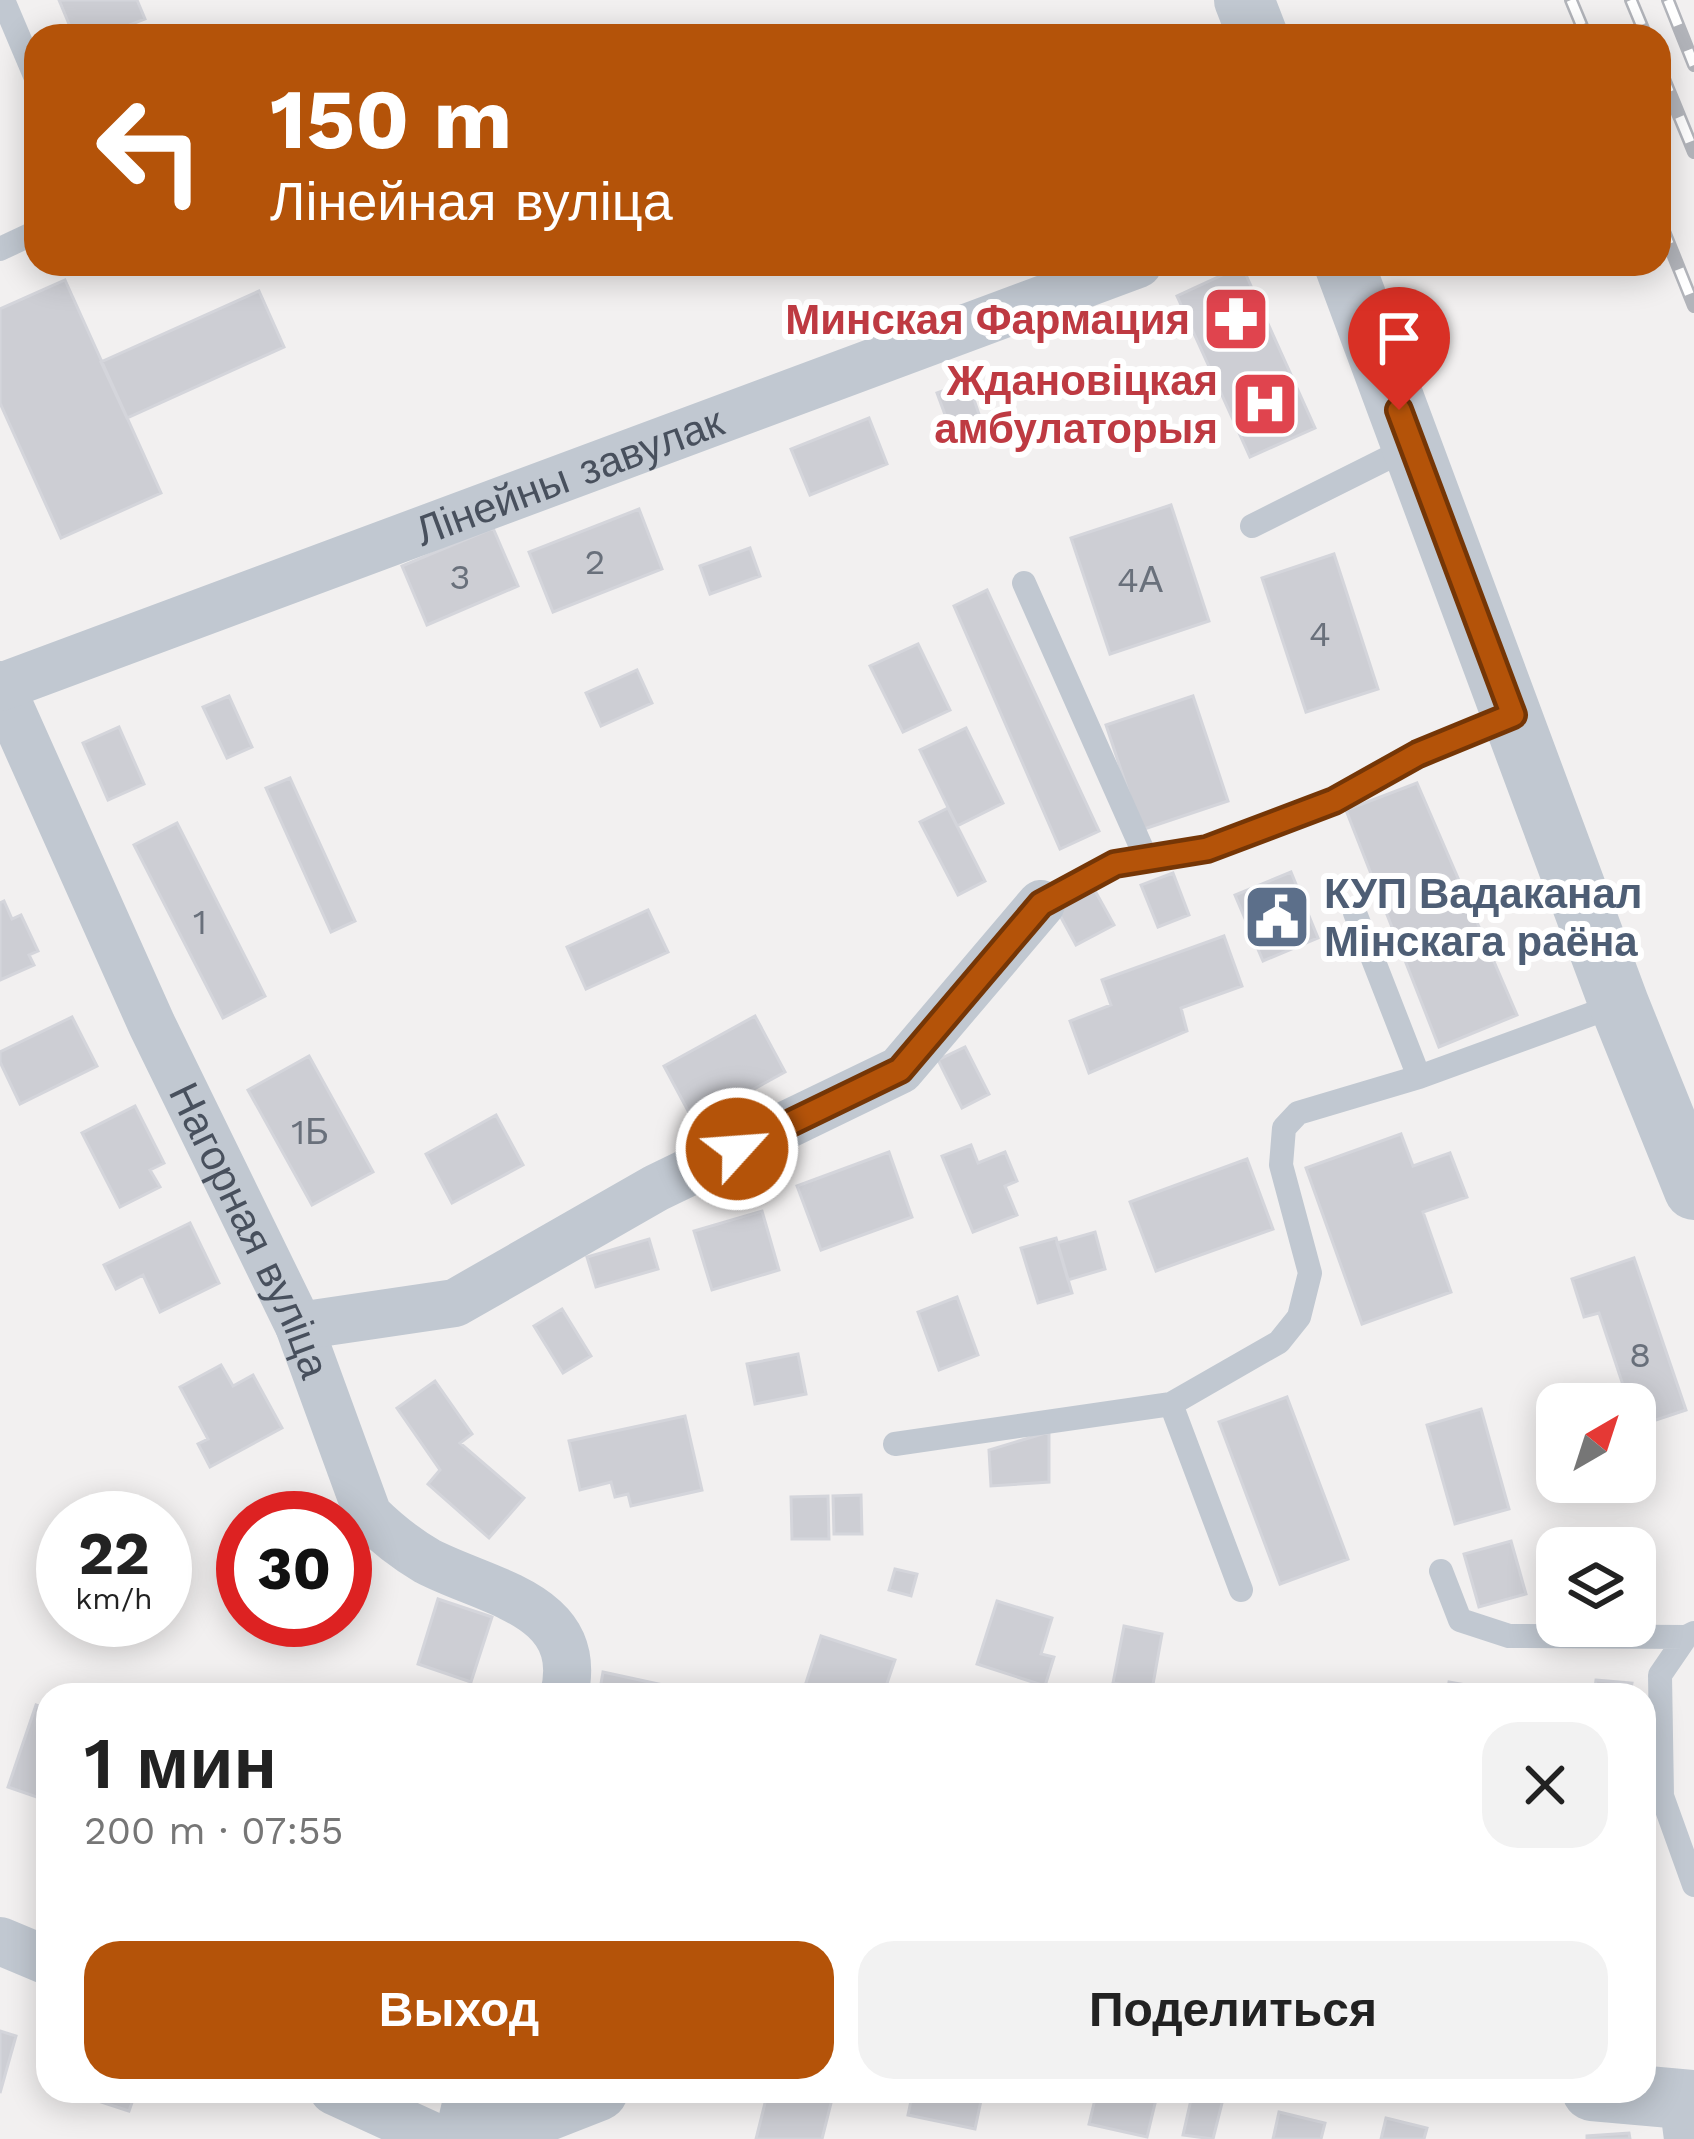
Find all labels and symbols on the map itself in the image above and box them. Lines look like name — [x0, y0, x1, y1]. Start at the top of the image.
pharmacy icon: Минская Фармация — [1201, 284, 1271, 354]
pin — [1348, 287, 1450, 410]
place label: Минская Фармация — [785, 295, 1190, 344]
place label: Ждановіцкая амбулаторыя — [934, 356, 1218, 453]
hospital icon: Ждановіцкая амбулаторыя — [1230, 369, 1300, 439]
street label: Лінейны завулак — [408, 396, 731, 556]
house number: 2 — [585, 541, 606, 583]
house number: 3 — [450, 556, 471, 598]
house number: 4А — [1117, 559, 1163, 601]
house number: 4 — [1309, 613, 1331, 655]
place label: КУП Вадаканал Мінскага раёна — [1324, 869, 1643, 966]
public building icon: КУП Вадаканал Мінскага раёна — [1242, 882, 1312, 952]
house number: 1 — [193, 901, 207, 943]
street label: Нагорная вуліца — [159, 1075, 340, 1385]
position arrow — [674, 1086, 800, 1212]
house number: 1Б — [291, 1111, 329, 1153]
house number: 8 — [1629, 1334, 1651, 1376]
north arrow — [1536, 1383, 1656, 1503]
speed limit sign: 30 — [216, 1491, 372, 1647]

